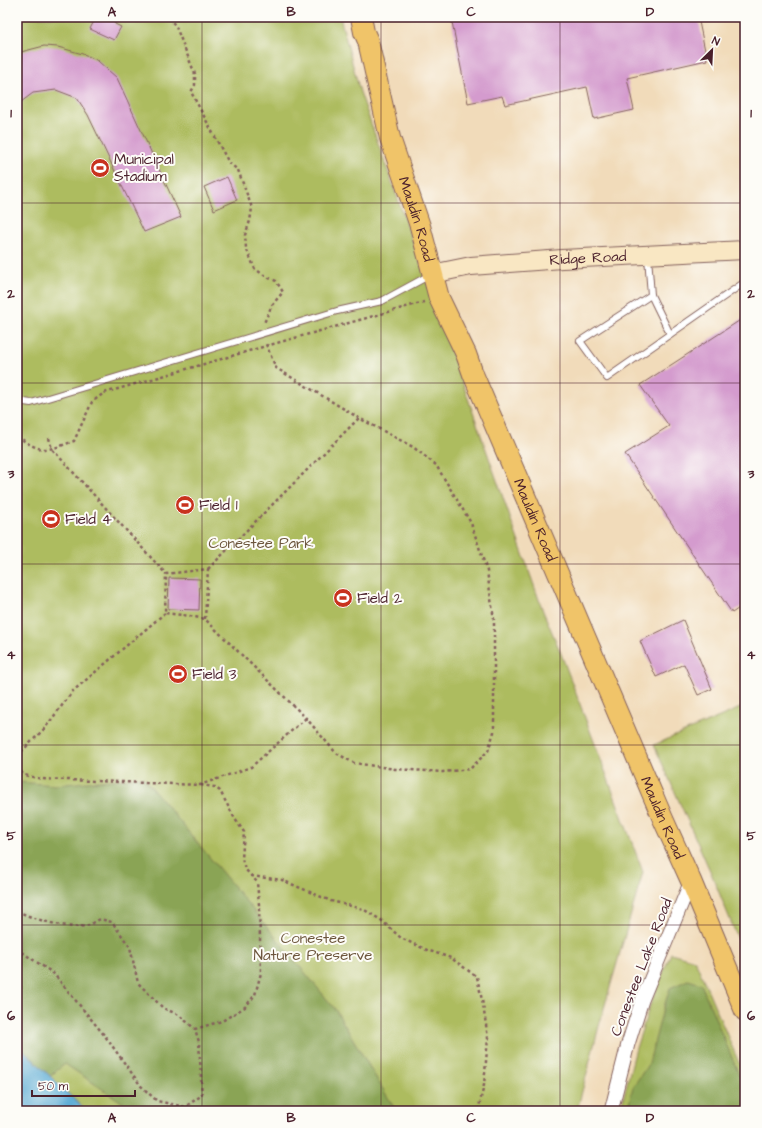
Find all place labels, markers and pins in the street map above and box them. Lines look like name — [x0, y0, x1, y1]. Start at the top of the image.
place label: Municipal Stadium — [114, 149, 174, 187]
sports icon: Municipal Stadium — [89, 157, 111, 179]
sports icon: Field 1 — [174, 494, 196, 516]
place label: Field 1 — [199, 495, 238, 516]
sports icon: Field 4 — [40, 508, 62, 530]
place label: Field 4 — [65, 509, 112, 530]
sports icon: Field 2 — [332, 587, 354, 609]
place label: Field 2 — [357, 588, 403, 609]
sports icon: Field 3 — [167, 663, 189, 685]
place label: Field 3 — [192, 664, 237, 685]

